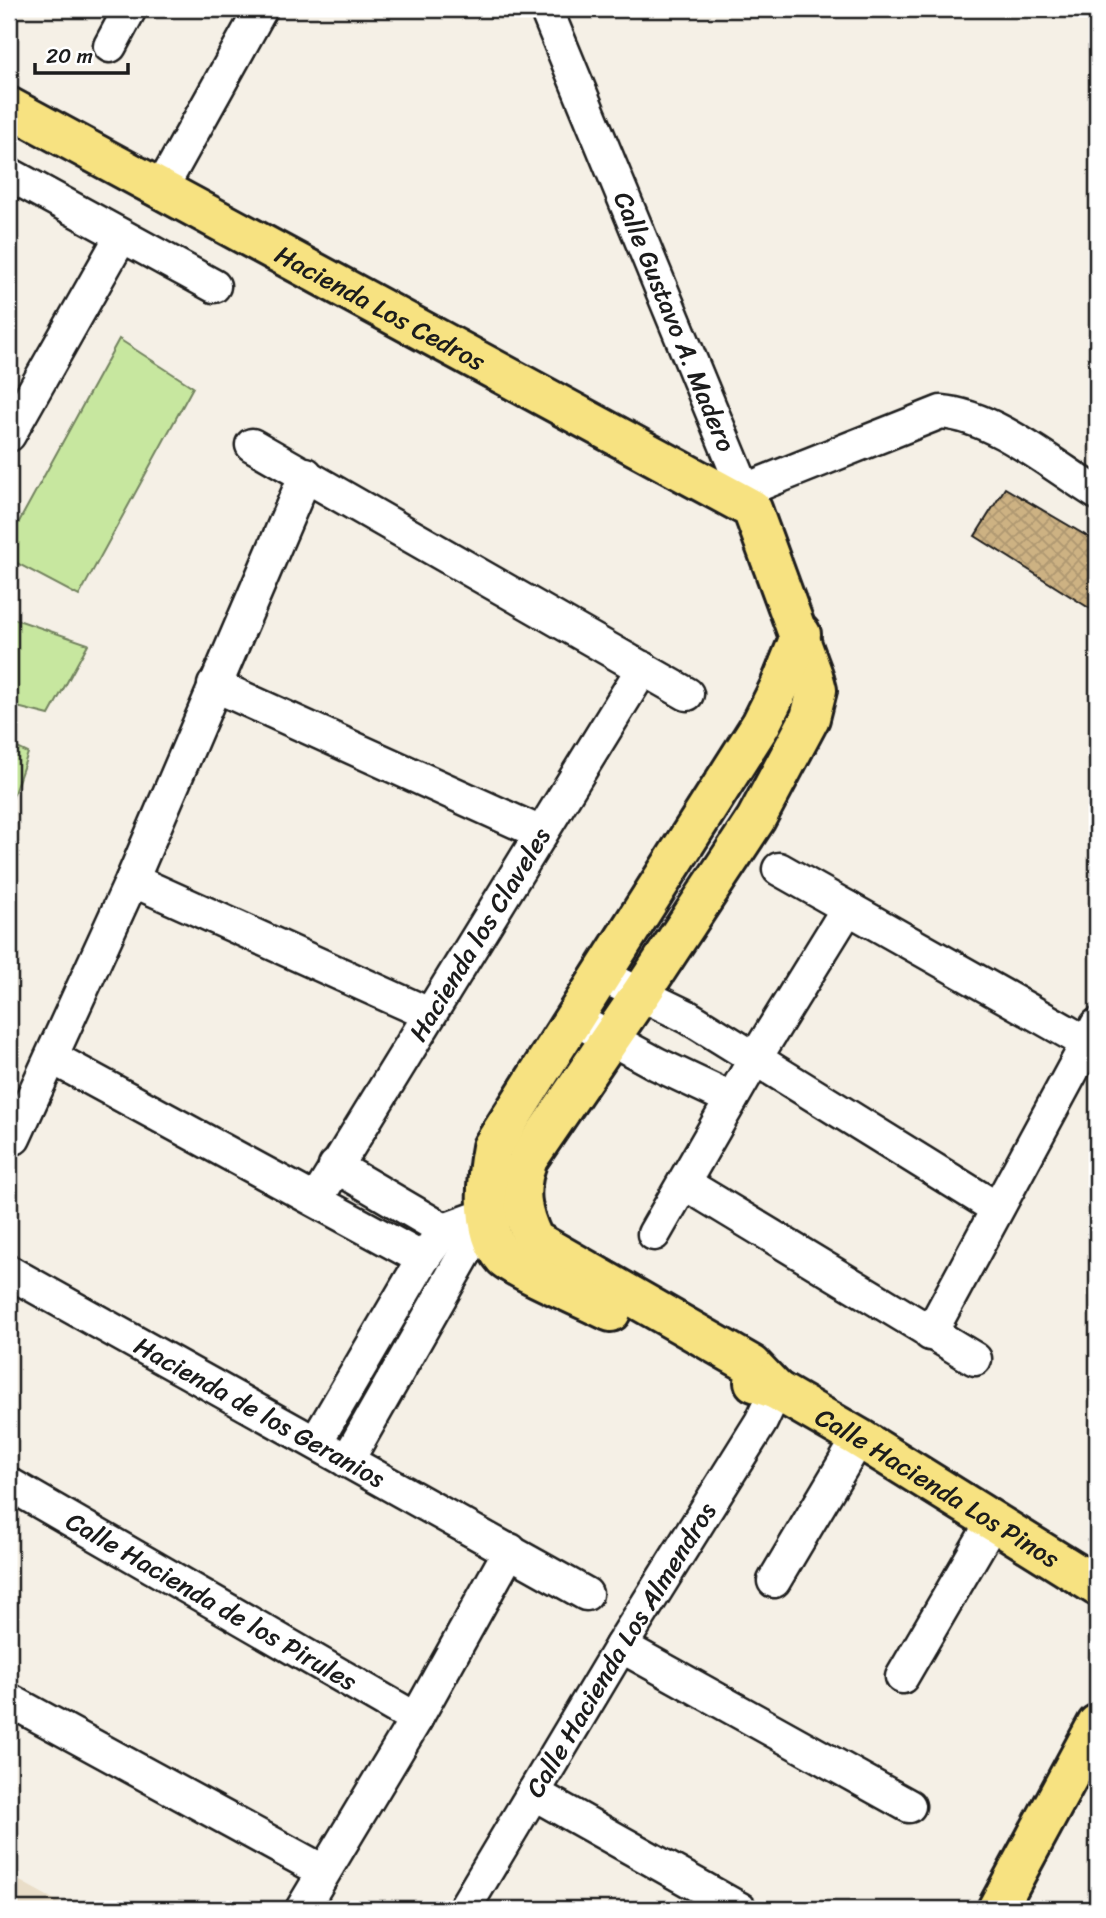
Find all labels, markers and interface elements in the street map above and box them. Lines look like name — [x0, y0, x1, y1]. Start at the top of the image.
scale bar — [35, 32, 128, 76]
text: 20 m — [46, 37, 93, 75]
street label: Calle Gustavo A. Madero — [600, 184, 749, 459]
street label: Hacienda Los Cedros — [266, 232, 495, 384]
street label: Hacienda los Claveles — [396, 818, 563, 1051]
street label: Hacienda de los Geranios — [125, 1323, 394, 1501]
street label: Calle Hacienda Los Pinos — [806, 1394, 1069, 1581]
street label: Calle Hacienda Los Almendros — [513, 1492, 729, 1806]
street label: Calle Hacienda de los Pirules — [57, 1498, 366, 1704]

